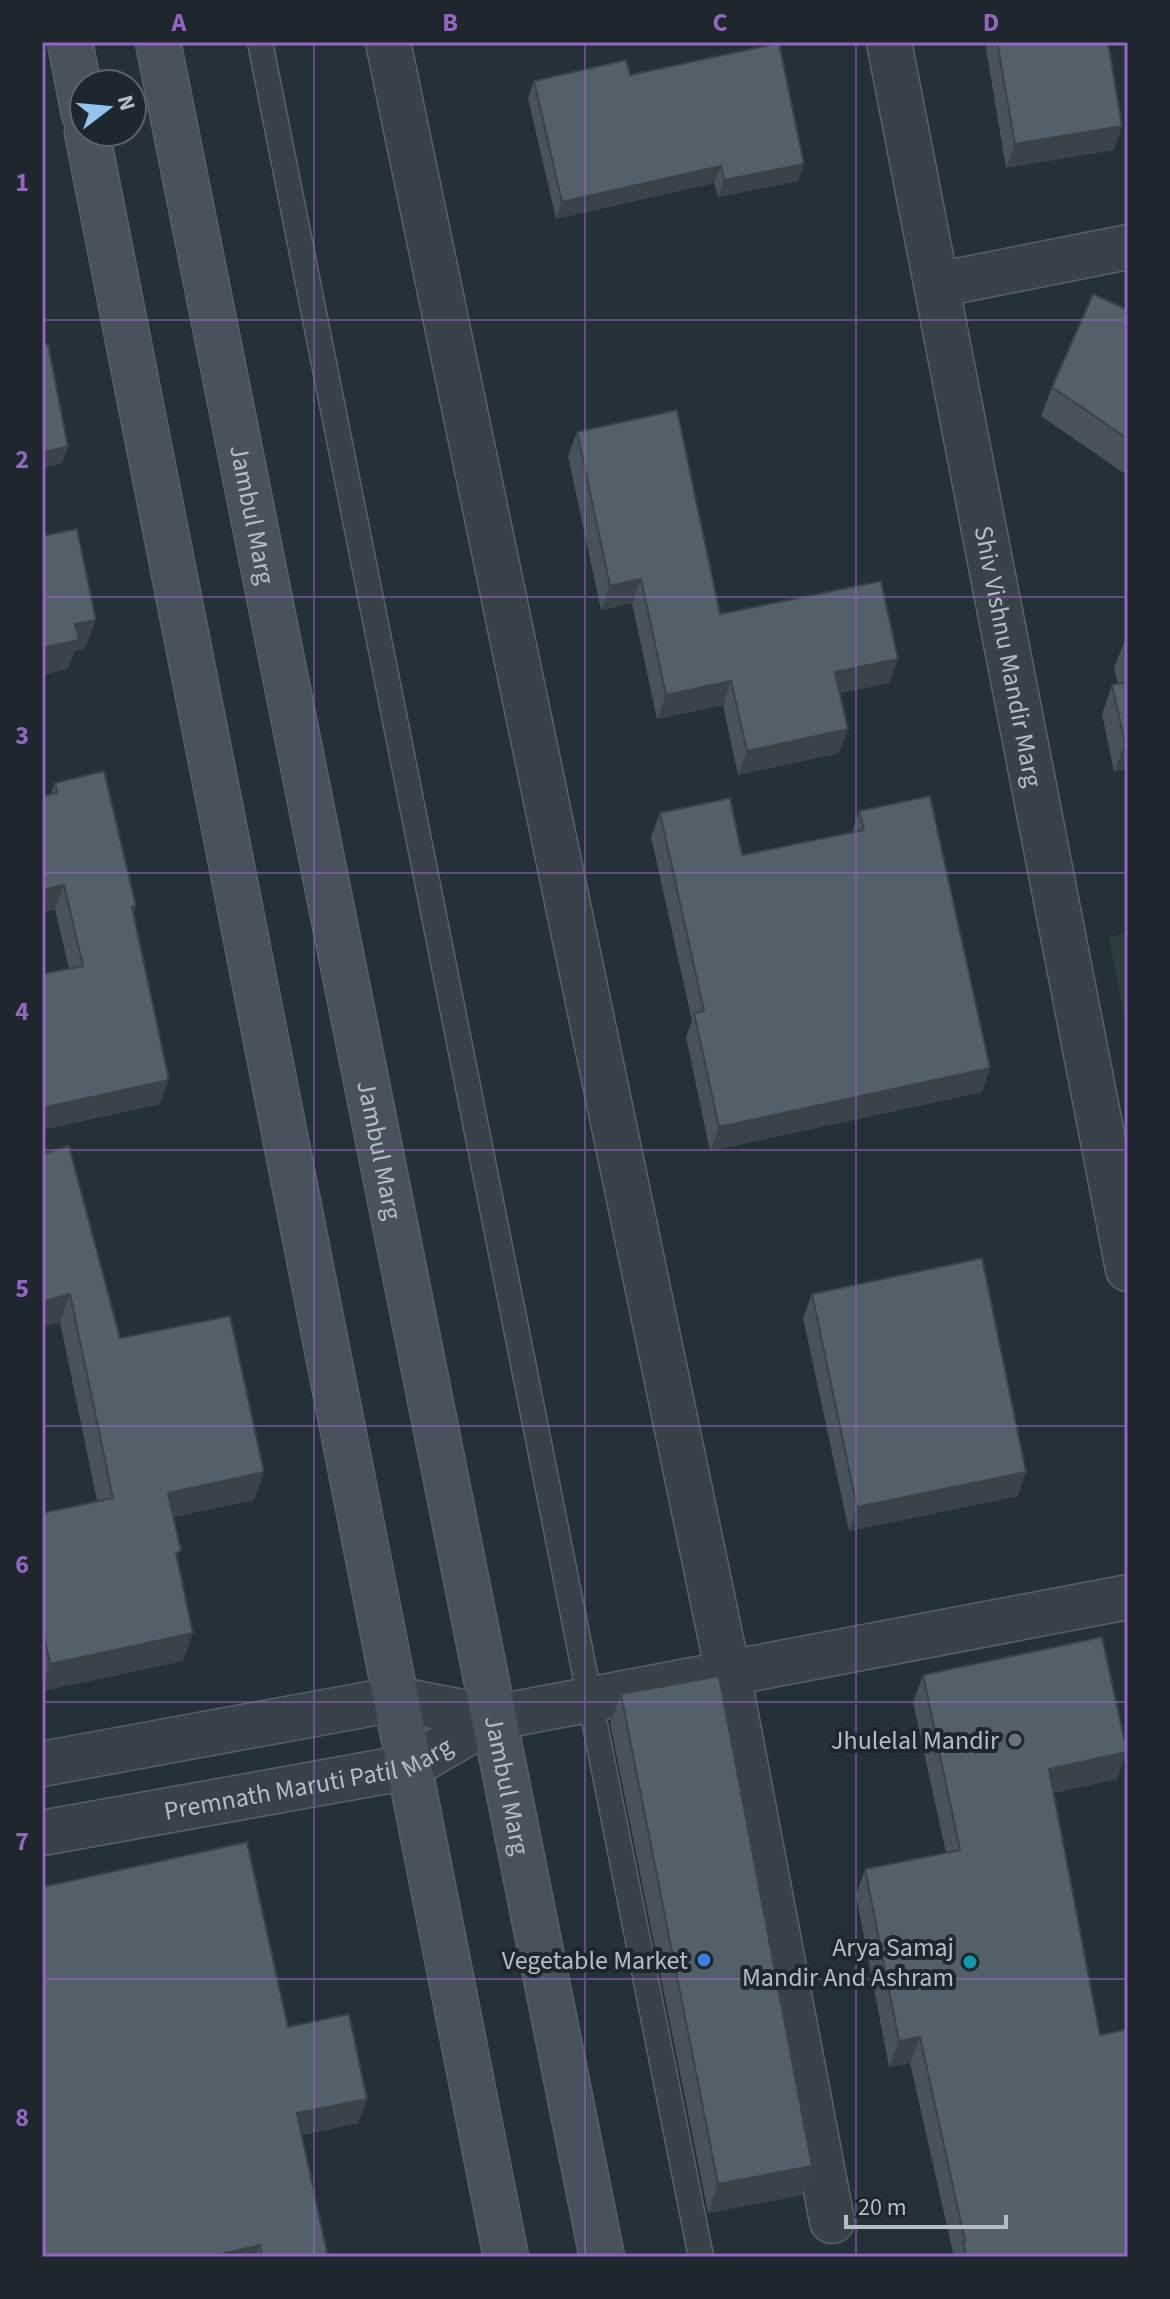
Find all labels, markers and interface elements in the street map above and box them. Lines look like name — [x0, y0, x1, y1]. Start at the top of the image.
text: A — [171, 4, 188, 41]
text: B — [442, 4, 458, 41]
text: C — [712, 4, 728, 41]
text: D — [983, 4, 999, 41]
north arrow — [68, 68, 148, 148]
text: N — [109, 91, 144, 114]
text: 1 — [15, 164, 29, 201]
text: 2 — [15, 441, 29, 478]
street label: Jambul Marg — [220, 442, 284, 588]
street label: Shiv Vishnu Mandir Marg — [965, 523, 1052, 790]
text: 3 — [15, 717, 29, 754]
text: 4 — [15, 993, 29, 1030]
street label: Jambul Marg — [348, 1077, 412, 1223]
text: 5 — [15, 1270, 29, 1307]
text: 6 — [15, 1546, 29, 1583]
street label: Jambul Marg — [475, 1712, 539, 1858]
place label: Jhulelal Mandir — [831, 1722, 1000, 1759]
street label: Premnath Maruti Patil Marg — [161, 1728, 459, 1830]
marker: Jhulelal Mandir — [1006, 1731, 1024, 1749]
text: 7 — [15, 1823, 29, 1860]
place label: Arya Samaj Mandir And Ashram — [742, 1929, 954, 1996]
place label: Vegetable Market — [502, 1942, 688, 1979]
marker: Vegetable Market — [695, 1951, 713, 1969]
marker: Arya Samaj Mandir And Ashram — [961, 1953, 979, 1971]
text: 8 — [15, 2099, 29, 2136]
scale bar — [846, 2179, 1006, 2229]
text: 20 m — [858, 2190, 907, 2225]

